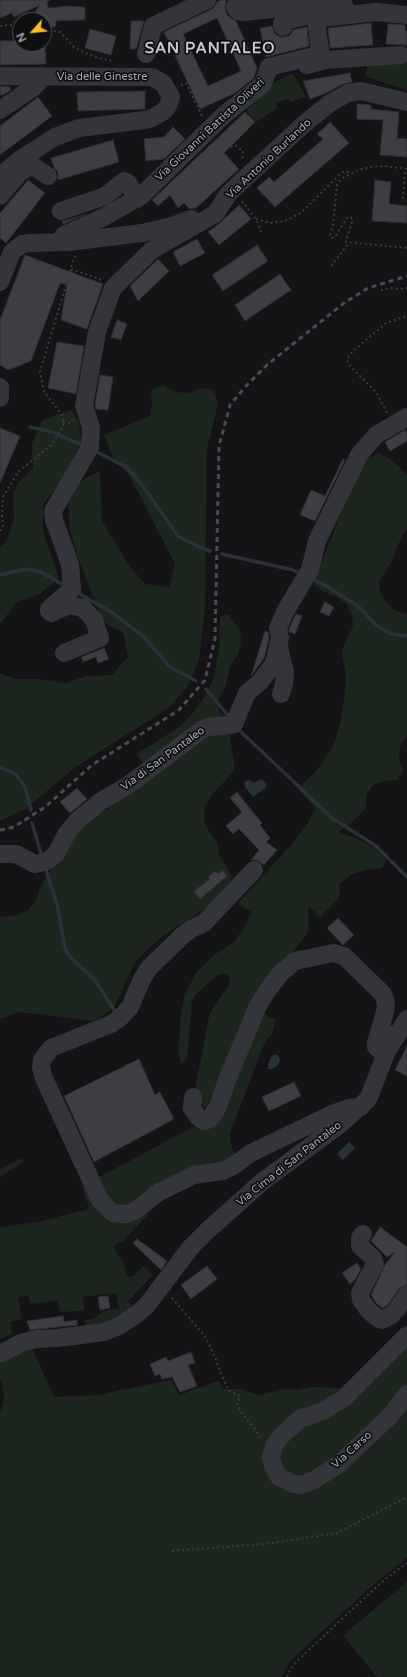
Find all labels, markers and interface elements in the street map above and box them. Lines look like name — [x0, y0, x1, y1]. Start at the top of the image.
north arrow — [12, 12, 52, 52]
text: N — [14, 30, 30, 44]
district label: SAN PANTALEO — [145, 40, 275, 58]
street label: Via delle Ginestre — [57, 70, 147, 84]
street label: Via Giovanni Battista Oliveri — [153, 76, 267, 184]
street label: Via Antonio Burlando — [224, 116, 314, 202]
street label: Via di San Pantaleo — [119, 724, 207, 794]
street label: Via Cima di San Pantaleo — [234, 1119, 344, 1209]
street label: Via Carso — [329, 1429, 375, 1471]

